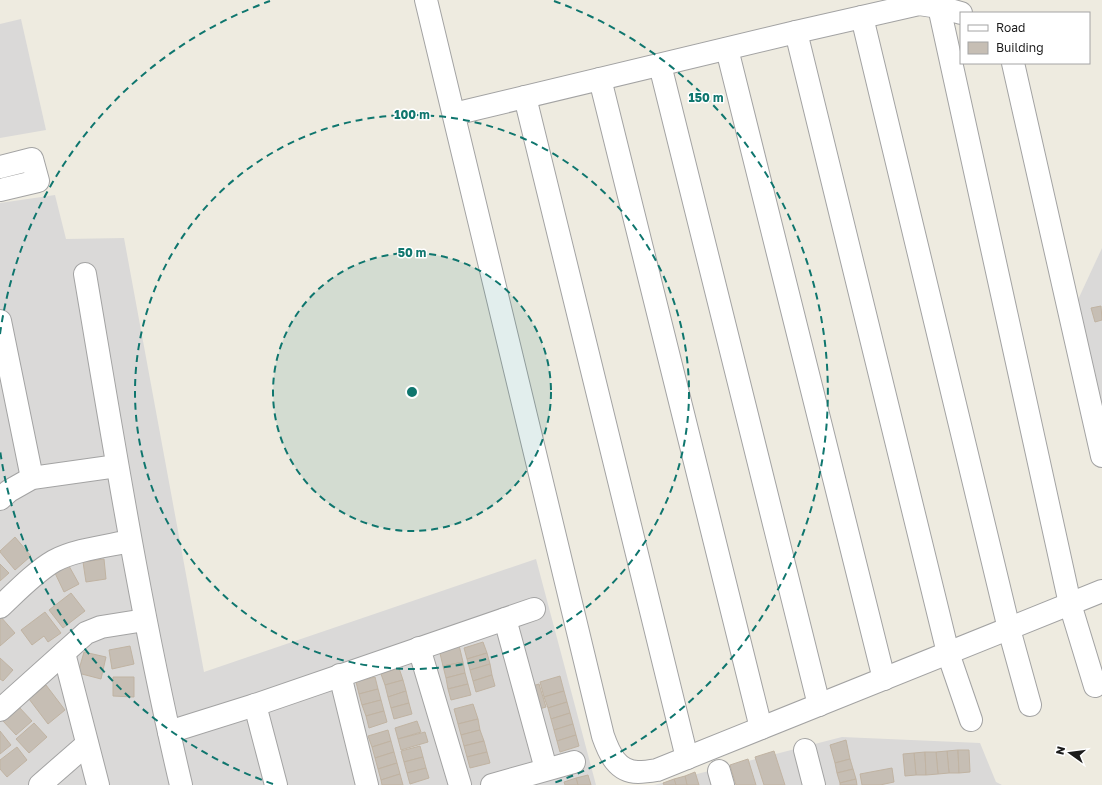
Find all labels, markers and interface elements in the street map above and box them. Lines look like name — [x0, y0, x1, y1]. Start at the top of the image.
legend — [960, 12, 1090, 64]
text: Road — [996, 20, 1025, 35]
text: Building — [996, 40, 1044, 55]
text: 150 m — [689, 90, 723, 105]
text: 100 m — [394, 107, 430, 122]
text: 50 m — [398, 245, 426, 260]
centre of rings — [405, 385, 419, 399]
north arrow — [1050, 733, 1090, 773]
text: N — [1052, 745, 1067, 756]

